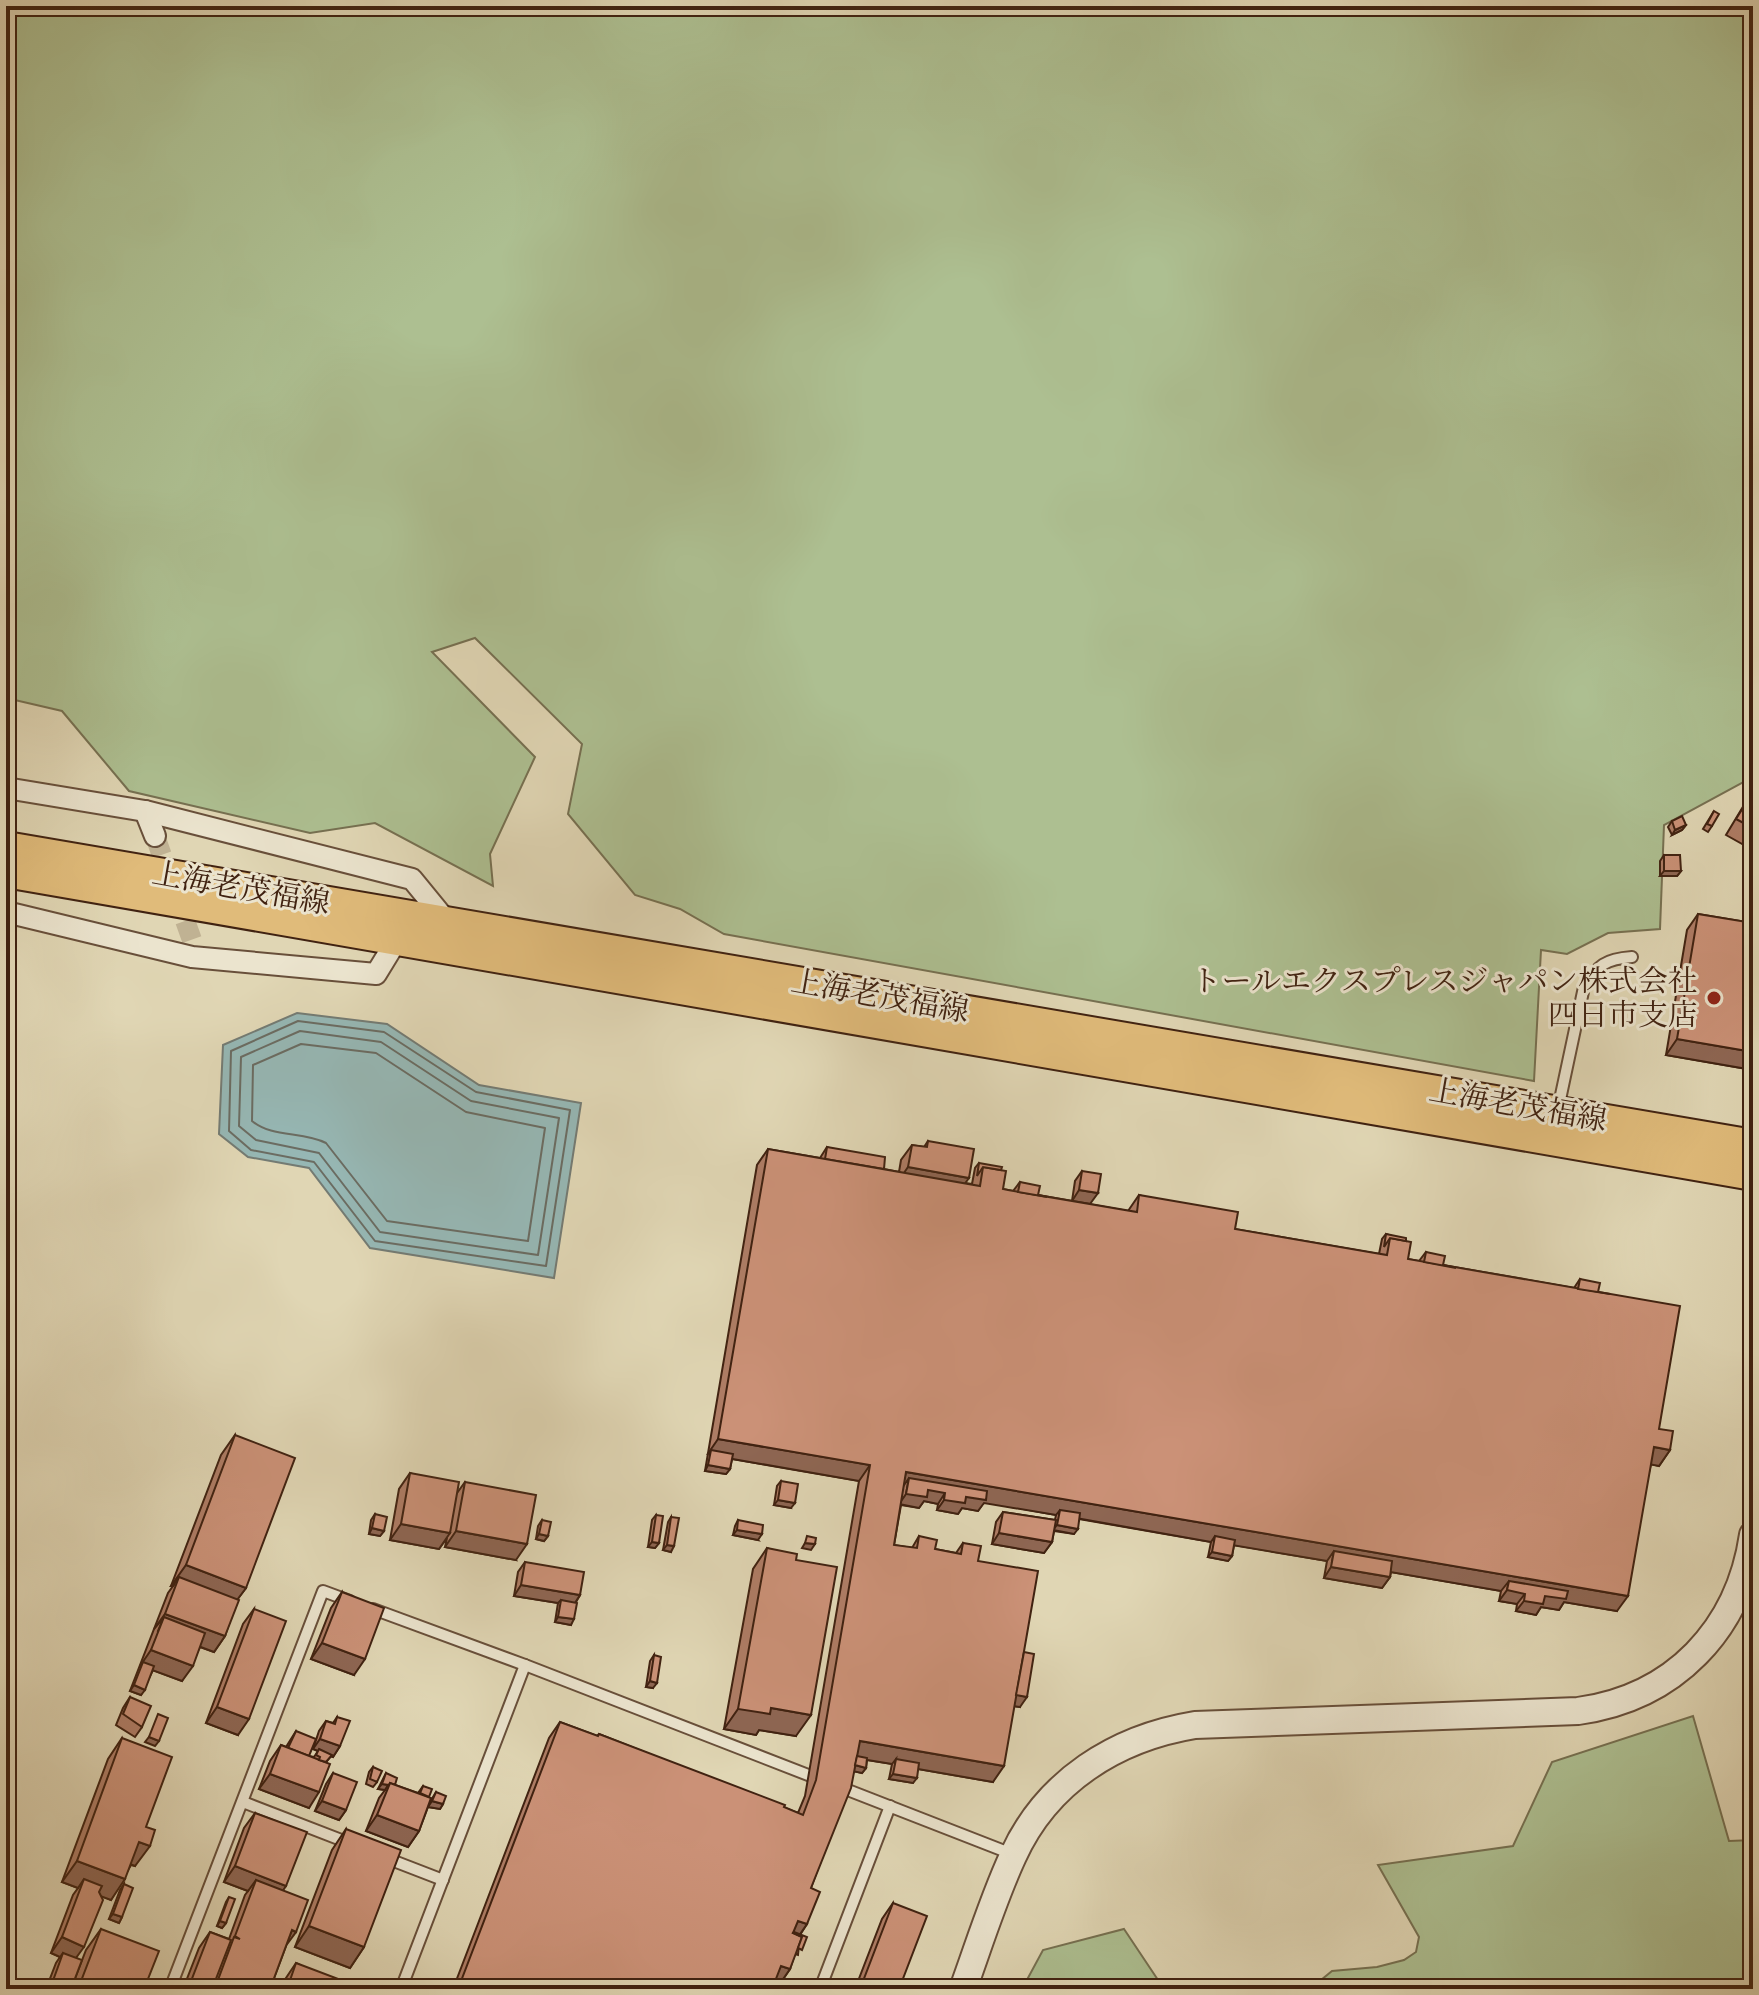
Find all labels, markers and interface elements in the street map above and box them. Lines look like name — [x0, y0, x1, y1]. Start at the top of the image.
street label: 上海老茂福線 — [148, 854, 333, 926]
street label: 上海老茂福線 — [787, 962, 972, 1034]
place label: トールエクスプレスジャパン株式会社 四日市支店 — [1192, 962, 1698, 1038]
marker: トールエクスプレスジャパン株式会社 四日市支店 — [1705, 989, 1723, 1007]
street label: 上海老茂福線 — [1425, 1071, 1610, 1143]

